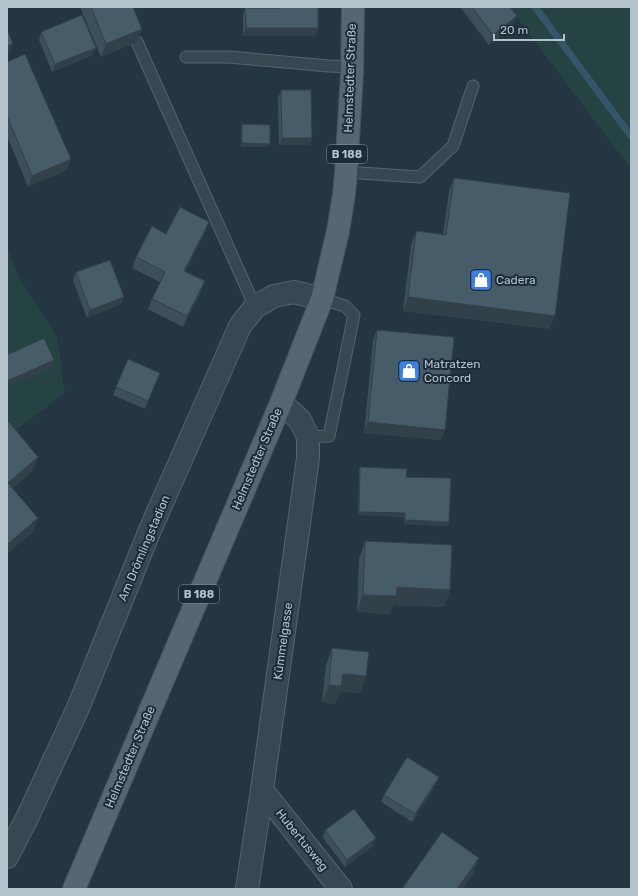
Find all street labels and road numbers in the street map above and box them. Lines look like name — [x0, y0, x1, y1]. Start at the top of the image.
street label: Helmstedter Straße — [341, 23, 359, 133]
road number: B 188 — [327, 145, 367, 163]
street label: Helmstedter Straße — [229, 406, 285, 512]
street label: Am Drömlingstadion — [115, 493, 173, 603]
road number: B 188 — [179, 585, 219, 603]
street label: Kümmelgasse — [271, 601, 295, 681]
street label: Helmstedter Straße — [102, 704, 158, 810]
street label: Hubertusweg — [273, 806, 331, 874]

